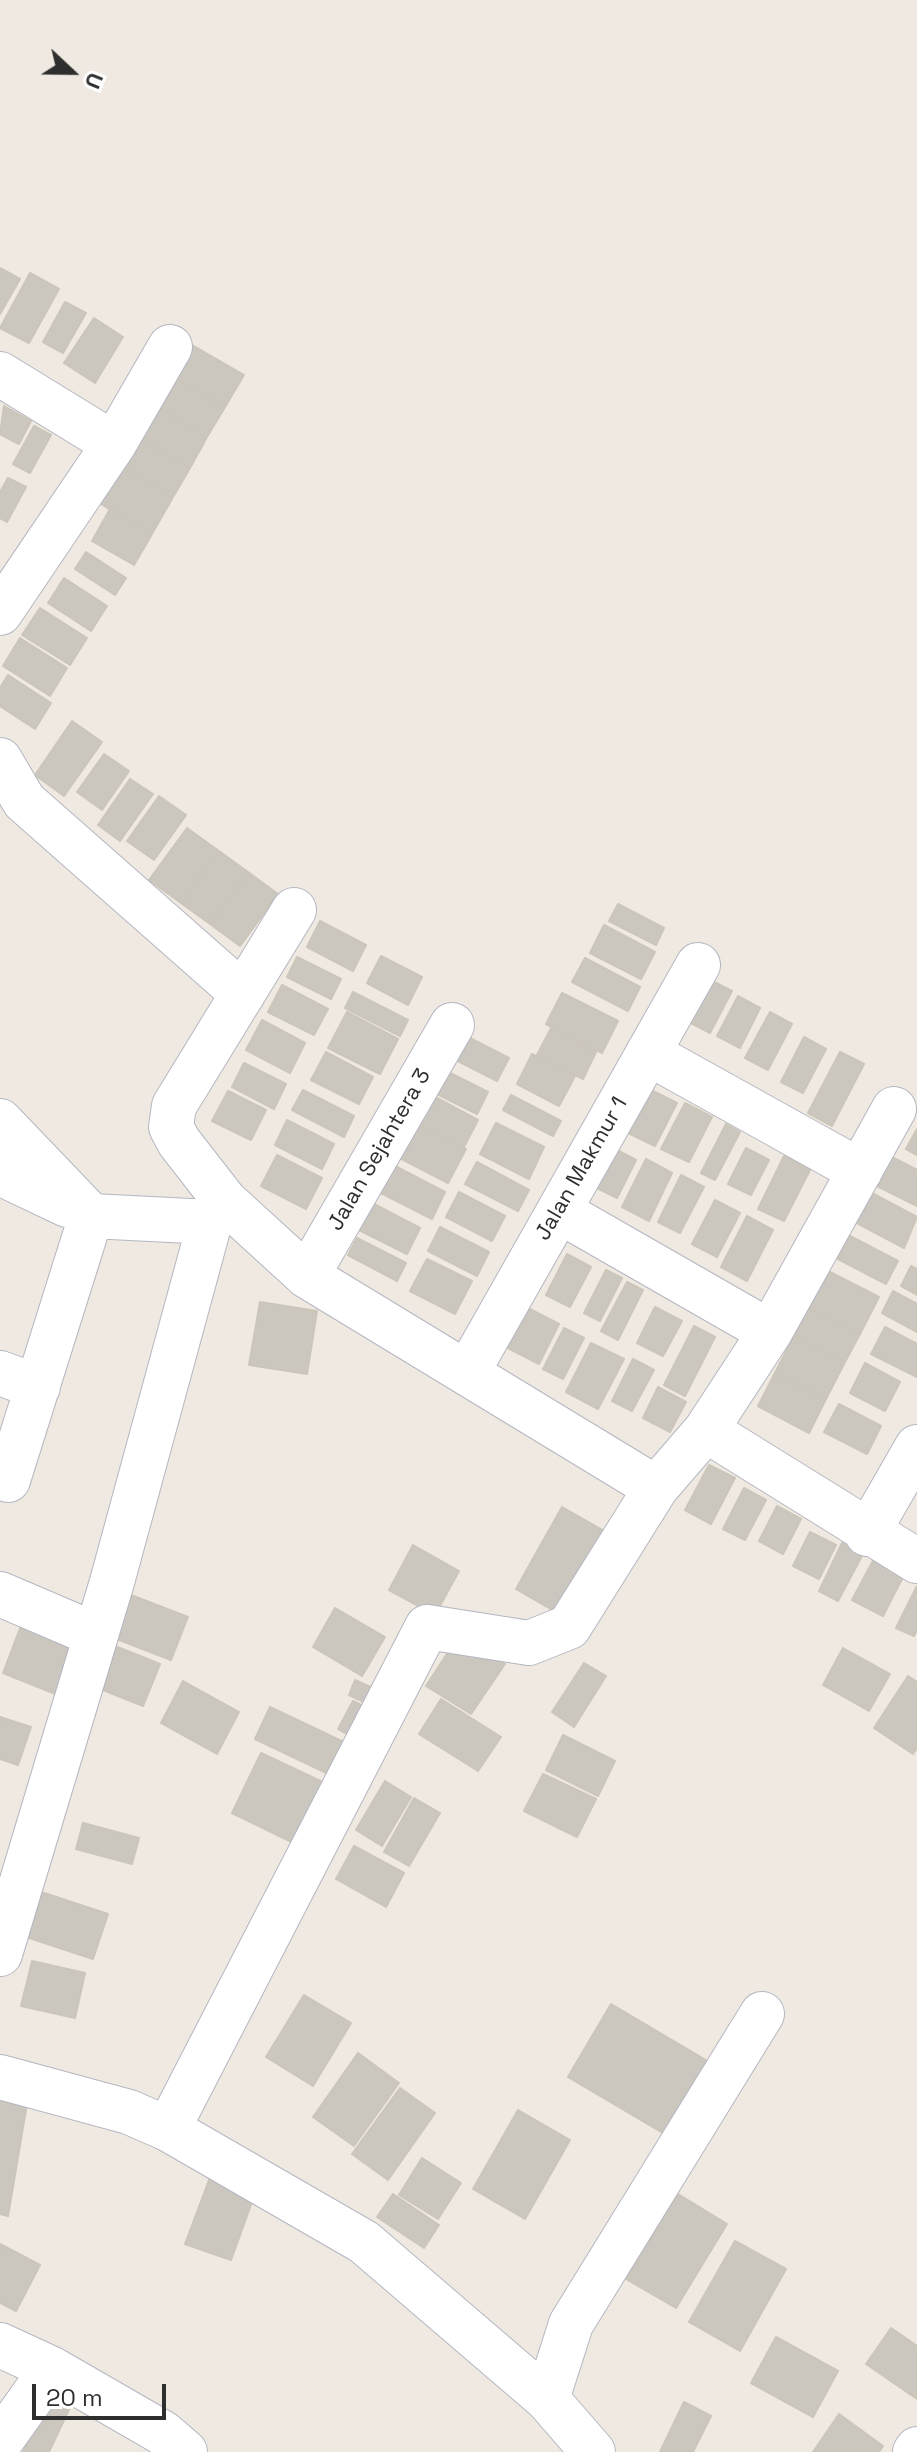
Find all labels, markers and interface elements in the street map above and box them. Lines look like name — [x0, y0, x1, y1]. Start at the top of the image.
north arrow — [32, 32, 112, 112]
text: U — [79, 69, 110, 93]
street label: Jalan Sejahtera 3 — [323, 1064, 437, 1236]
street label: Jalan Makmur 1 — [530, 1093, 634, 1245]
scale bar — [36, 2368, 170, 2418]
text: 20 m — [46, 2382, 103, 2413]

